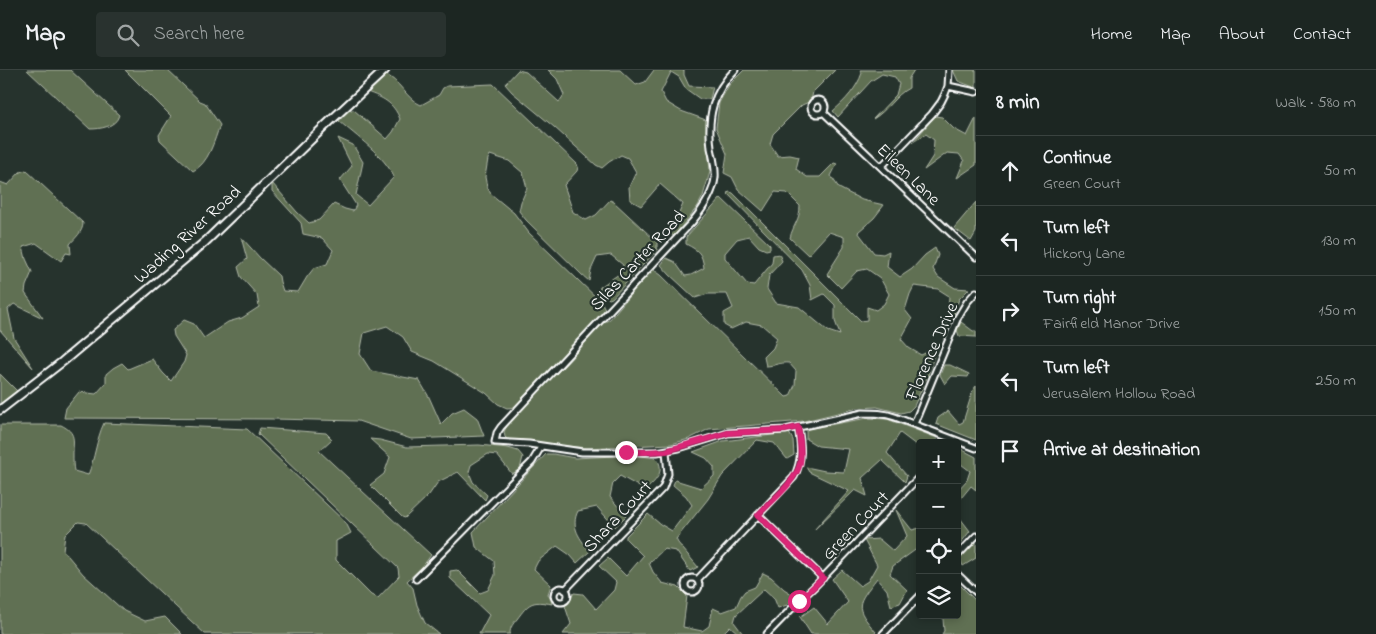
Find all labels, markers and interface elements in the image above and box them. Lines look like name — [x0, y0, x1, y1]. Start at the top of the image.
search box — [96, 12, 446, 57]
text: Map — [25, 17, 66, 52]
icon: search — [114, 21, 142, 49]
text: Search here — [154, 21, 245, 48]
text: Home — [1091, 22, 1132, 48]
text: Map — [1160, 22, 1191, 48]
text: About — [1219, 22, 1265, 48]
text: Contact — [1293, 22, 1351, 48]
text: 8 min — [996, 88, 1040, 118]
text: Walk · 580 m — [1275, 91, 1356, 115]
street label: Eileen Lane — [870, 138, 946, 213]
text: Continue — [1043, 145, 1111, 172]
icon: ahead — [996, 157, 1024, 185]
text: 50 m — [1324, 159, 1356, 183]
text: Green Court — [1043, 172, 1121, 196]
street label: Wading River Road — [129, 180, 248, 292]
street label: Silas Carter Road — [585, 205, 692, 318]
text: Turn left — [1043, 215, 1110, 242]
icon: left — [996, 227, 1024, 255]
text: 130 m — [1321, 229, 1356, 253]
text: Hickory Lane — [1043, 242, 1125, 266]
text: Turn right — [1043, 285, 1116, 312]
icon: right — [996, 297, 1024, 325]
street label: Florence Drive — [899, 298, 966, 406]
text: 150 m — [1318, 299, 1356, 323]
text: Fairfield Manor Drive — [1043, 312, 1180, 336]
text: Turn left — [1043, 355, 1110, 382]
icon: left — [996, 367, 1024, 395]
text: 250 m — [1316, 369, 1356, 393]
text: Jerusalem Hollow Road — [1043, 382, 1195, 406]
icon: arrive — [996, 437, 1024, 465]
text: Arrive at destination — [1043, 437, 1200, 464]
map controls — [916, 439, 961, 619]
button: + — [916, 439, 961, 484]
route end — [615, 441, 638, 464]
street label: Shara Court — [578, 475, 659, 559]
button: − — [916, 484, 961, 529]
street label: Green Court — [817, 486, 896, 567]
button: locate — [916, 529, 961, 574]
button: layers — [916, 574, 961, 619]
route start — [788, 590, 811, 613]

